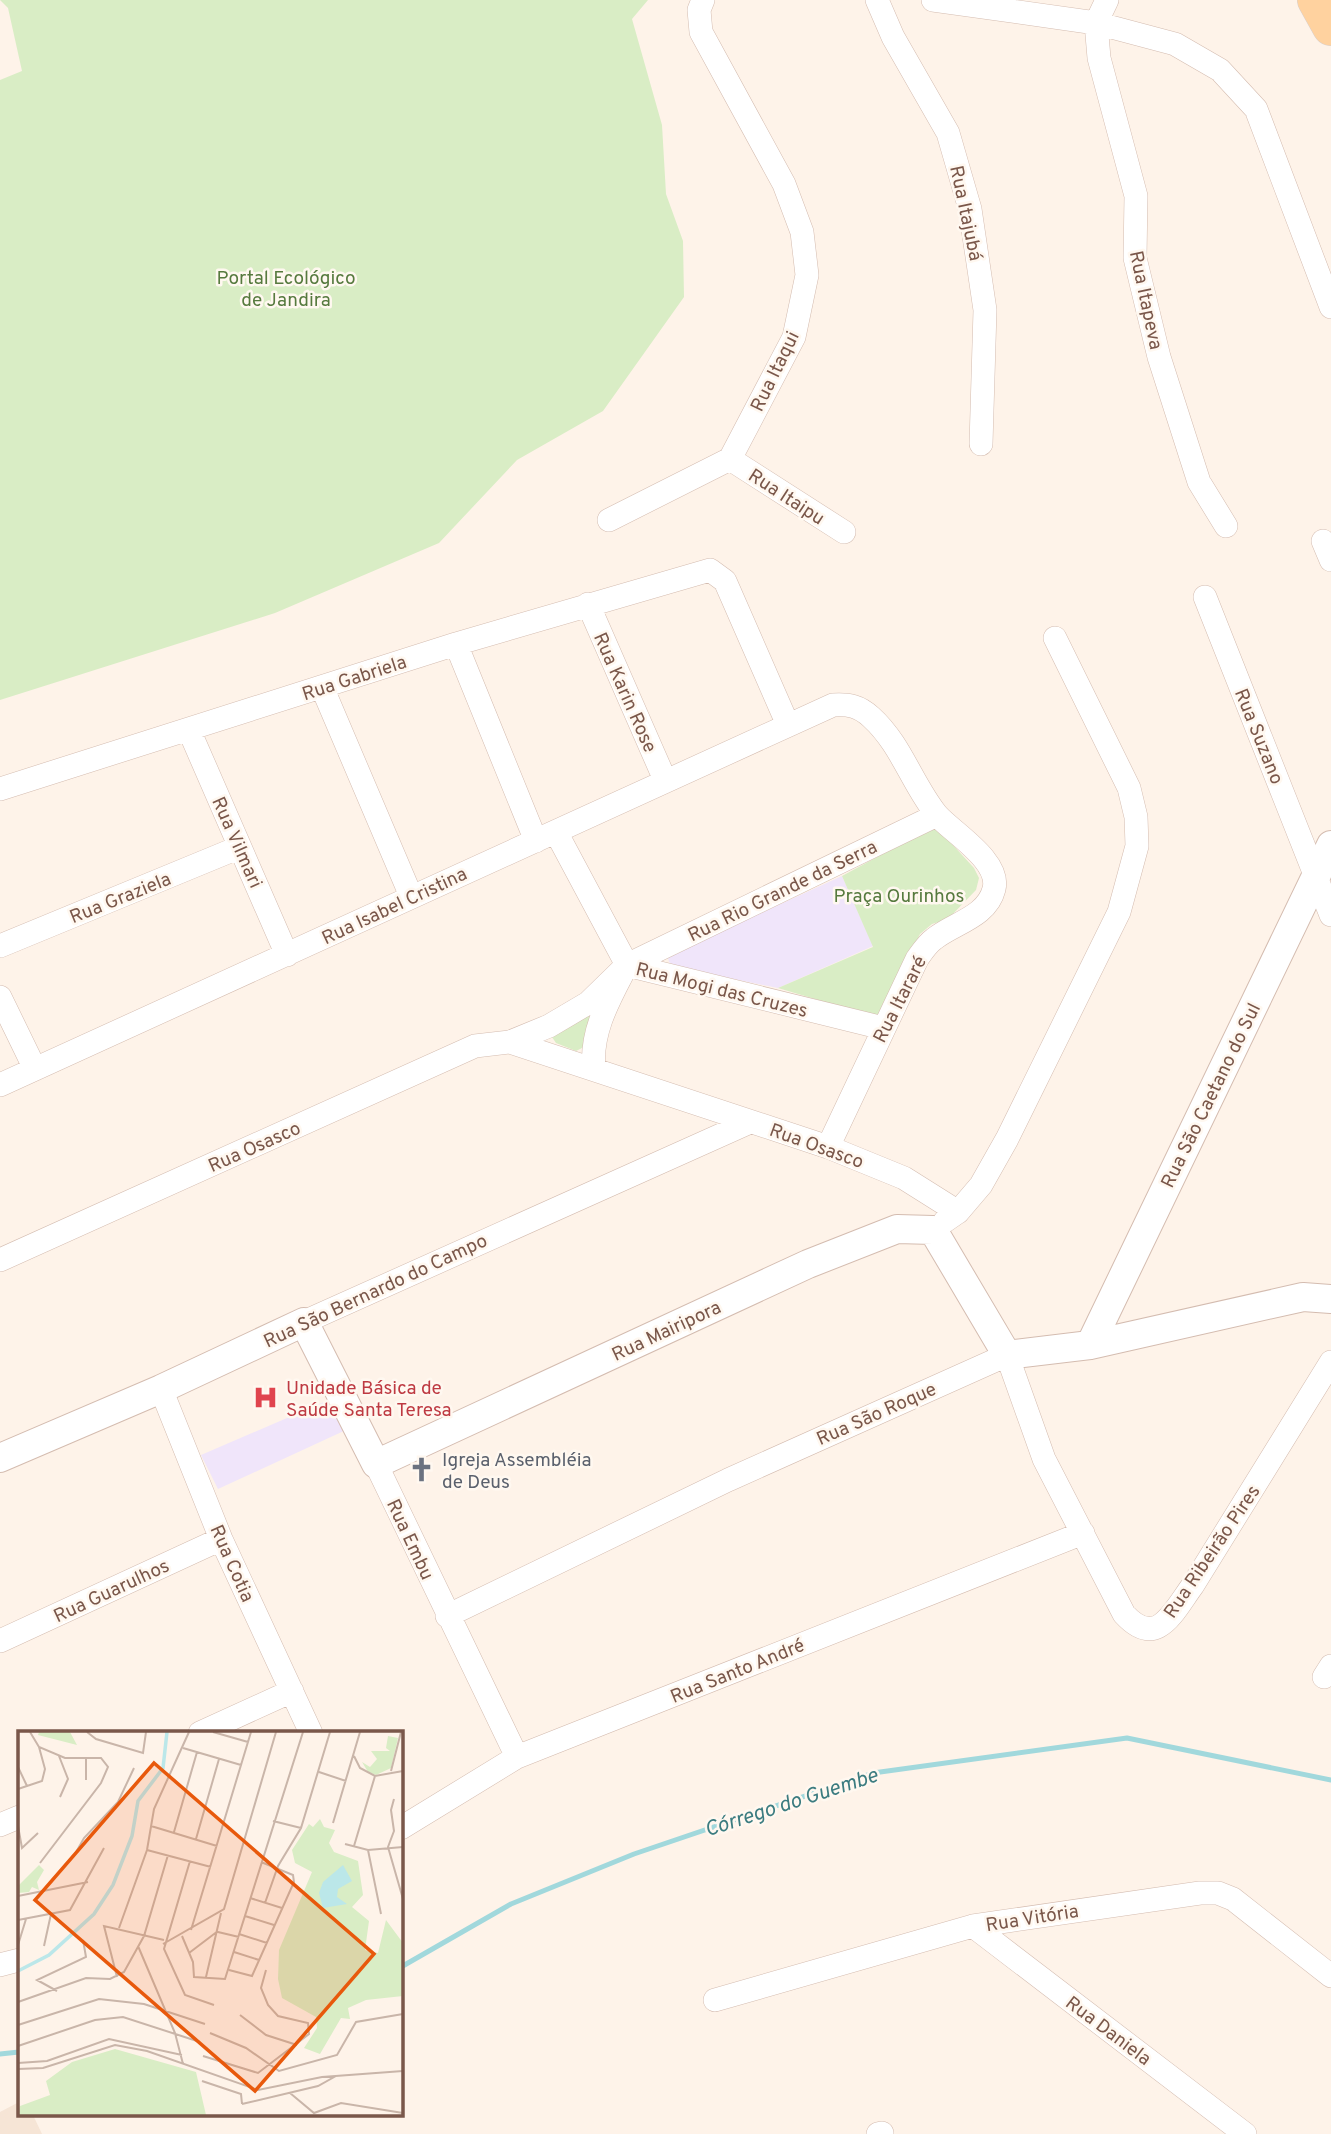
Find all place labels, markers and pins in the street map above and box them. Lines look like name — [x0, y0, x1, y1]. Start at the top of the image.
place label: Unidade Básica de Saúde Santa Teresa — [286, 1377, 452, 1423]
hospital icon: Unidade Básica de Saúde Santa Teresa — [252, 1384, 280, 1412]
place label: Igreja Assembléia de Deus — [442, 1449, 592, 1495]
church icon: Igreja Assembléia de Deus — [408, 1456, 436, 1484]

